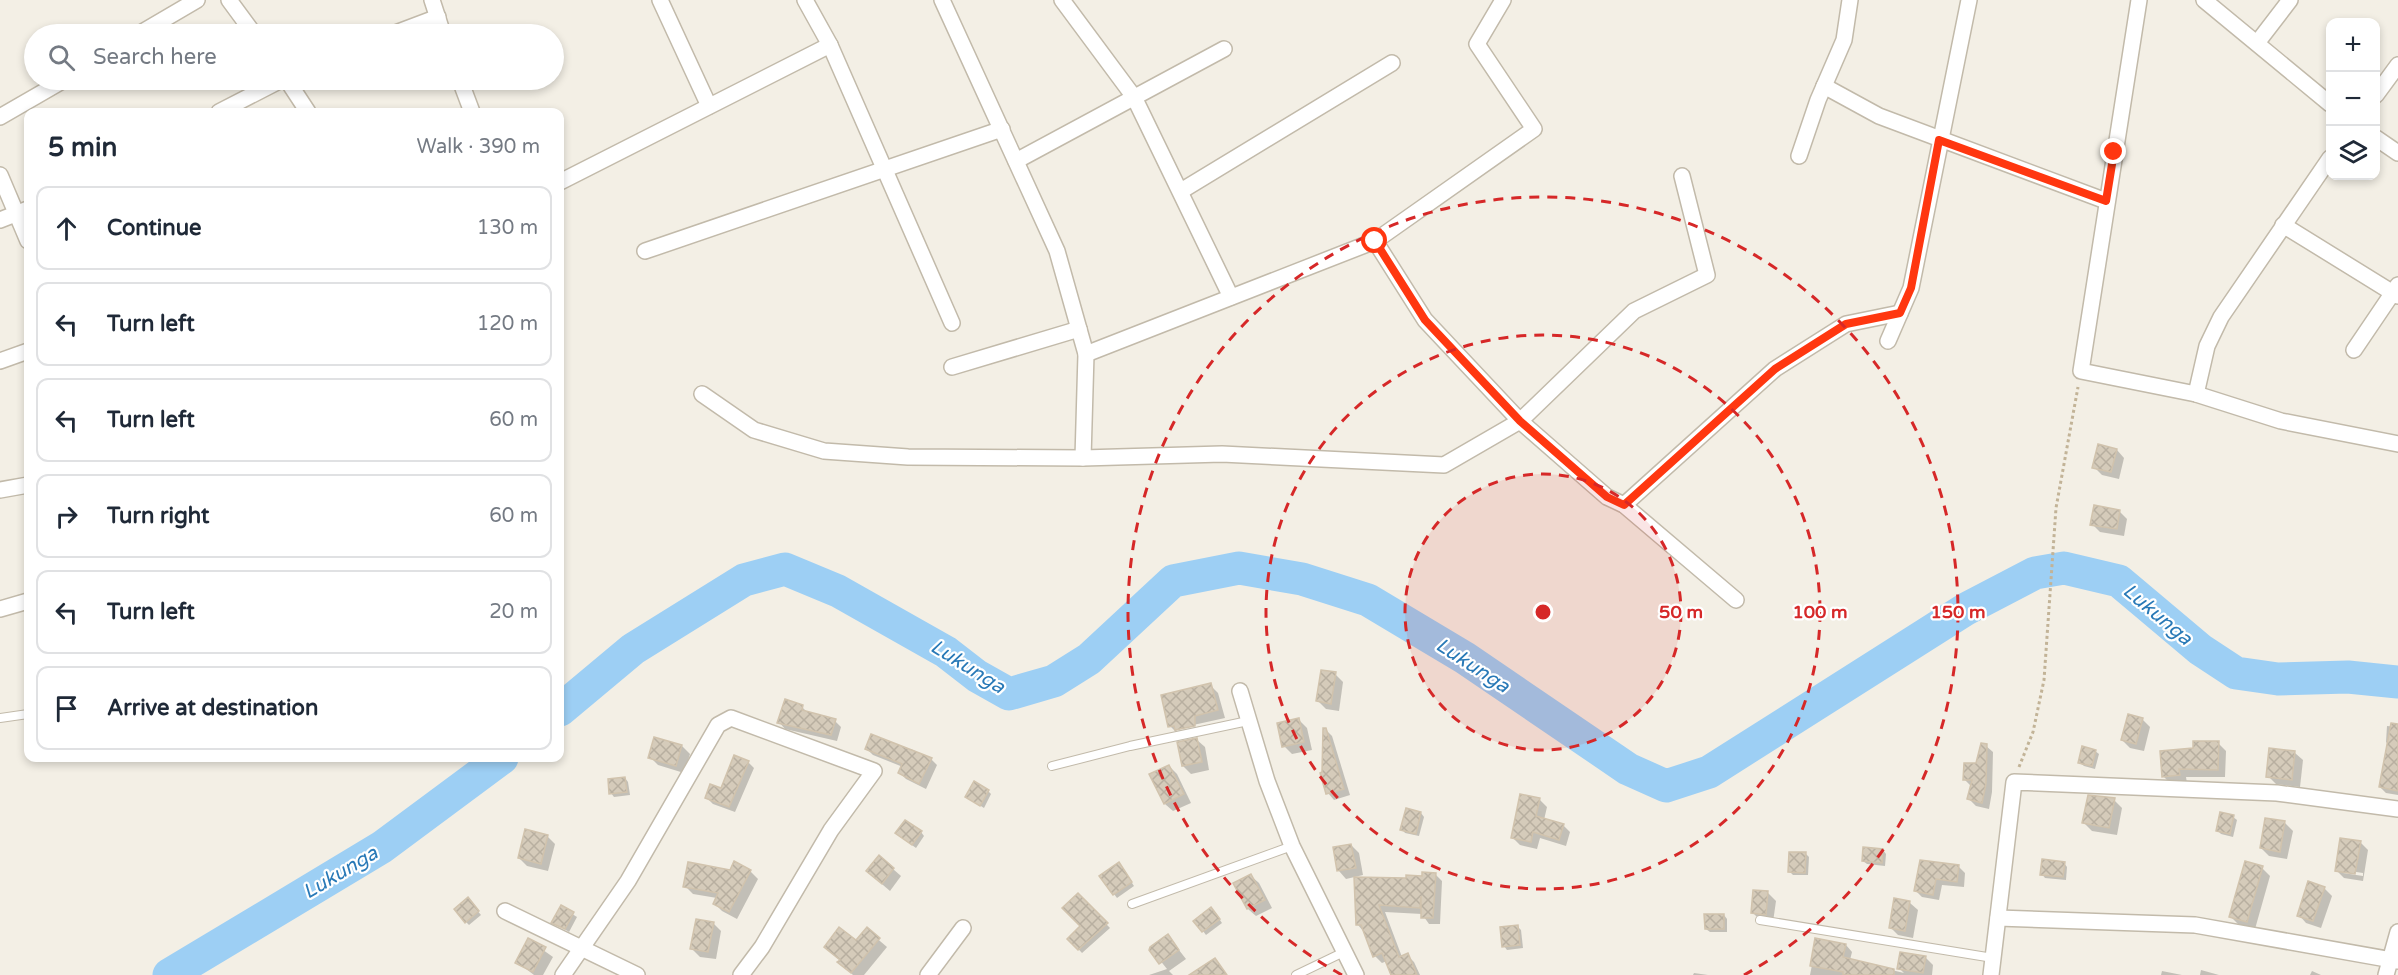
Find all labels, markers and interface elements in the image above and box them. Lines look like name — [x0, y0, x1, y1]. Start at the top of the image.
map controls — [2326, 18, 2380, 180]
button: + — [2326, 18, 2380, 72]
search box — [24, 24, 564, 90]
icon: search — [45, 41, 78, 74]
text: Search here — [93, 44, 217, 70]
button: − — [2326, 72, 2380, 126]
button: layers — [2326, 126, 2380, 180]
text: 5 min — [48, 132, 117, 163]
text: Walk · 390 m — [417, 135, 540, 159]
route end — [2100, 138, 2126, 164]
icon: ahead — [50, 212, 83, 245]
text: Continue — [107, 215, 202, 241]
text: 130 m — [477, 216, 538, 240]
route start — [1361, 227, 1387, 253]
icon: left — [50, 308, 83, 341]
text: Turn left — [107, 311, 195, 337]
text: 120 m — [477, 312, 538, 336]
icon: left — [50, 404, 83, 437]
text: Turn left — [107, 407, 195, 433]
text: 60 m — [489, 408, 538, 432]
icon: right — [50, 500, 83, 533]
text: Turn right — [107, 503, 209, 529]
text: 60 m — [489, 504, 538, 528]
water label: Lukunga — [2118, 579, 2197, 651]
icon: left — [50, 596, 83, 629]
text: Turn left — [107, 599, 195, 625]
text: 20 m — [489, 600, 538, 624]
text: 50 m — [1659, 601, 1703, 623]
text: 100 m — [1792, 601, 1848, 623]
text: 150 m — [1930, 601, 1986, 623]
centre of rings — [1533, 602, 1553, 622]
water label: Lukunga — [1431, 633, 1514, 699]
water label: Lukunga — [926, 635, 1010, 699]
icon: arrive — [50, 692, 83, 725]
text: Arrive at destination — [107, 695, 318, 721]
water label: Lukunga — [299, 841, 383, 904]

